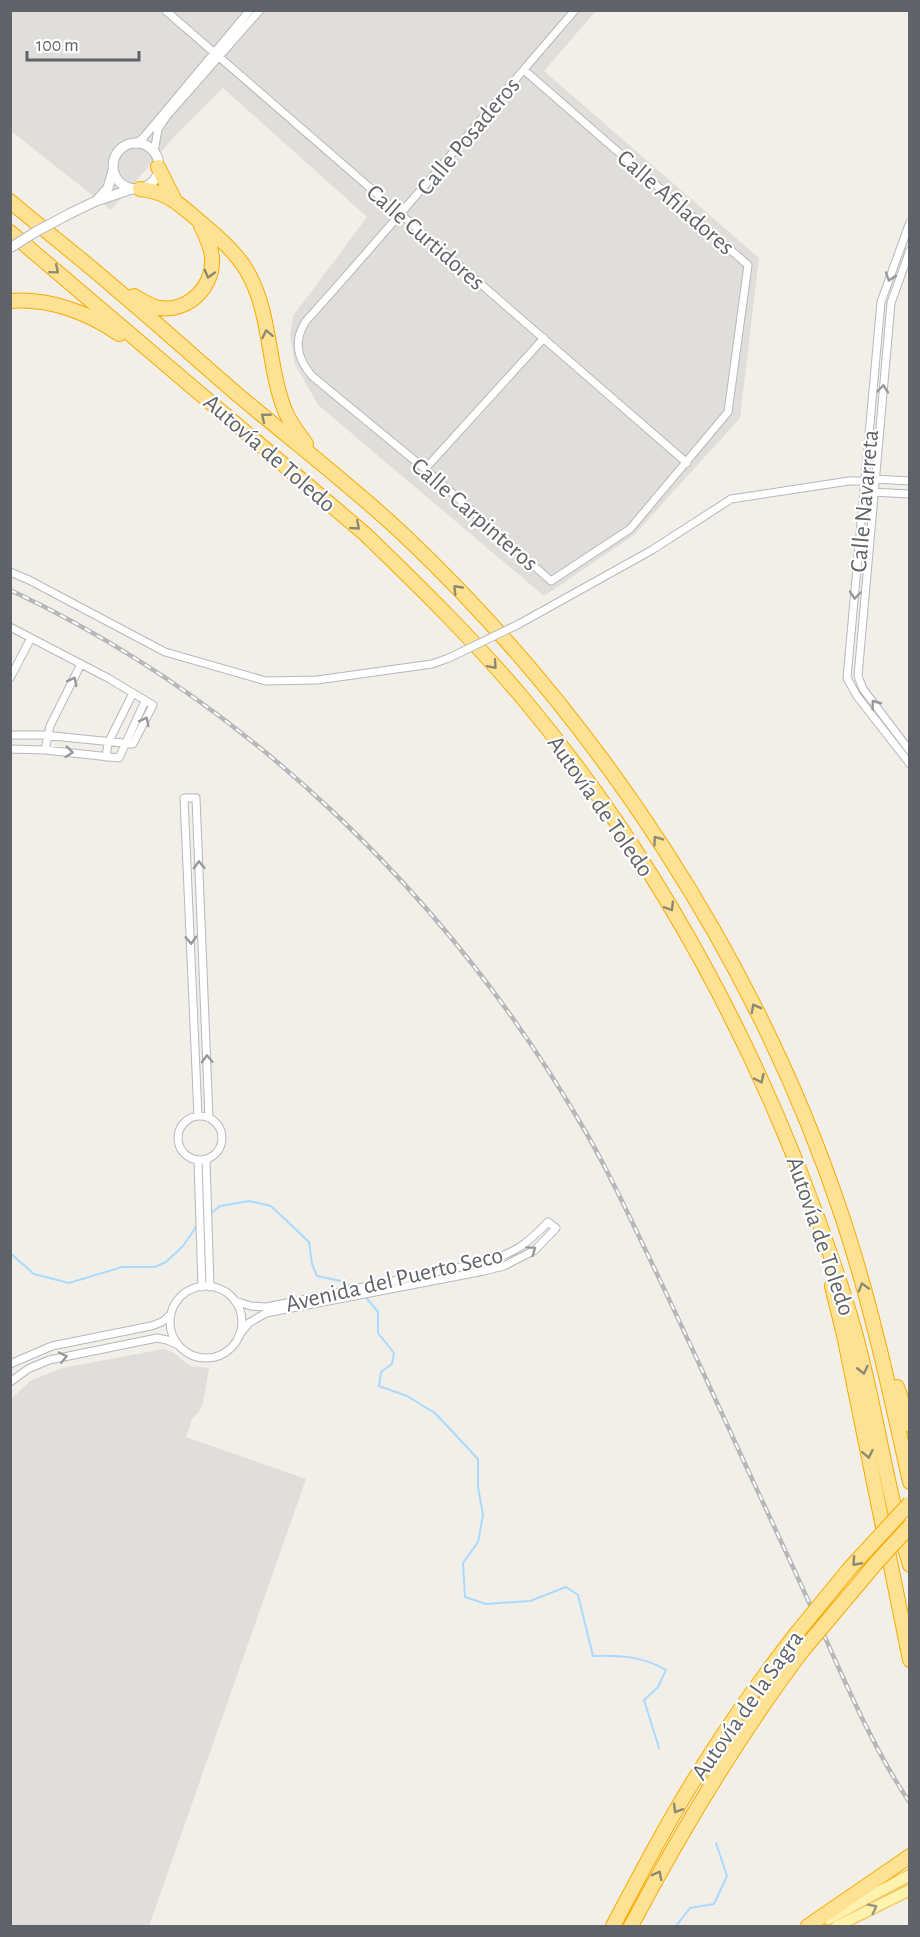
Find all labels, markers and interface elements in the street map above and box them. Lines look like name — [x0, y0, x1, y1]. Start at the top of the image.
scale bar — [27, 24, 140, 62]
text: 100 m — [36, 37, 79, 55]
street label: Calle Posaderos — [413, 73, 525, 200]
street label: Calle Afiladores — [612, 146, 738, 260]
street label: Calle Curtidores — [362, 180, 489, 295]
one-way arrow — [48, 263, 59, 274]
one-way arrow — [204, 269, 217, 279]
one-way arrow — [885, 271, 898, 282]
one-way arrow — [261, 329, 274, 339]
one-way arrow — [876, 385, 889, 394]
street label: Autovía de Toledo — [199, 390, 340, 517]
one-way arrow — [261, 413, 272, 424]
street label: Calle Navarreta — [847, 429, 883, 573]
street label: Calle Carpinteros — [407, 454, 542, 576]
one-way arrow — [349, 519, 360, 530]
one-way arrow — [453, 586, 464, 596]
one-way arrow — [849, 591, 862, 600]
one-way arrow — [486, 658, 497, 669]
one-way arrow — [65, 676, 77, 687]
one-way arrow — [871, 700, 882, 711]
one-way arrow — [137, 716, 149, 727]
street label: Autovía de Toledo — [543, 732, 658, 881]
one-way arrow — [64, 746, 73, 758]
one-way arrow — [653, 835, 664, 846]
one-way arrow — [192, 860, 205, 869]
one-way arrow — [662, 901, 674, 911]
one-way arrow — [184, 936, 197, 945]
one-way arrow — [751, 1004, 762, 1015]
one-way arrow — [200, 1055, 213, 1064]
one-way arrow — [753, 1073, 765, 1084]
street label: Autovía de Toledo — [782, 1154, 858, 1319]
street label: Avenida del Puerto Seco — [283, 1243, 505, 1317]
one-way arrow — [526, 1246, 537, 1257]
one-way arrow — [858, 1282, 870, 1293]
one-way arrow — [57, 1351, 67, 1364]
one-way arrow — [856, 1365, 869, 1375]
one-way arrow — [861, 1449, 874, 1459]
one-way arrow — [852, 1555, 863, 1565]
street label: Autovía de la Sagra — [687, 1627, 808, 1785]
one-way arrow — [673, 1803, 684, 1813]
one-way arrow — [651, 1870, 662, 1881]
one-way arrow — [867, 1904, 877, 1915]

